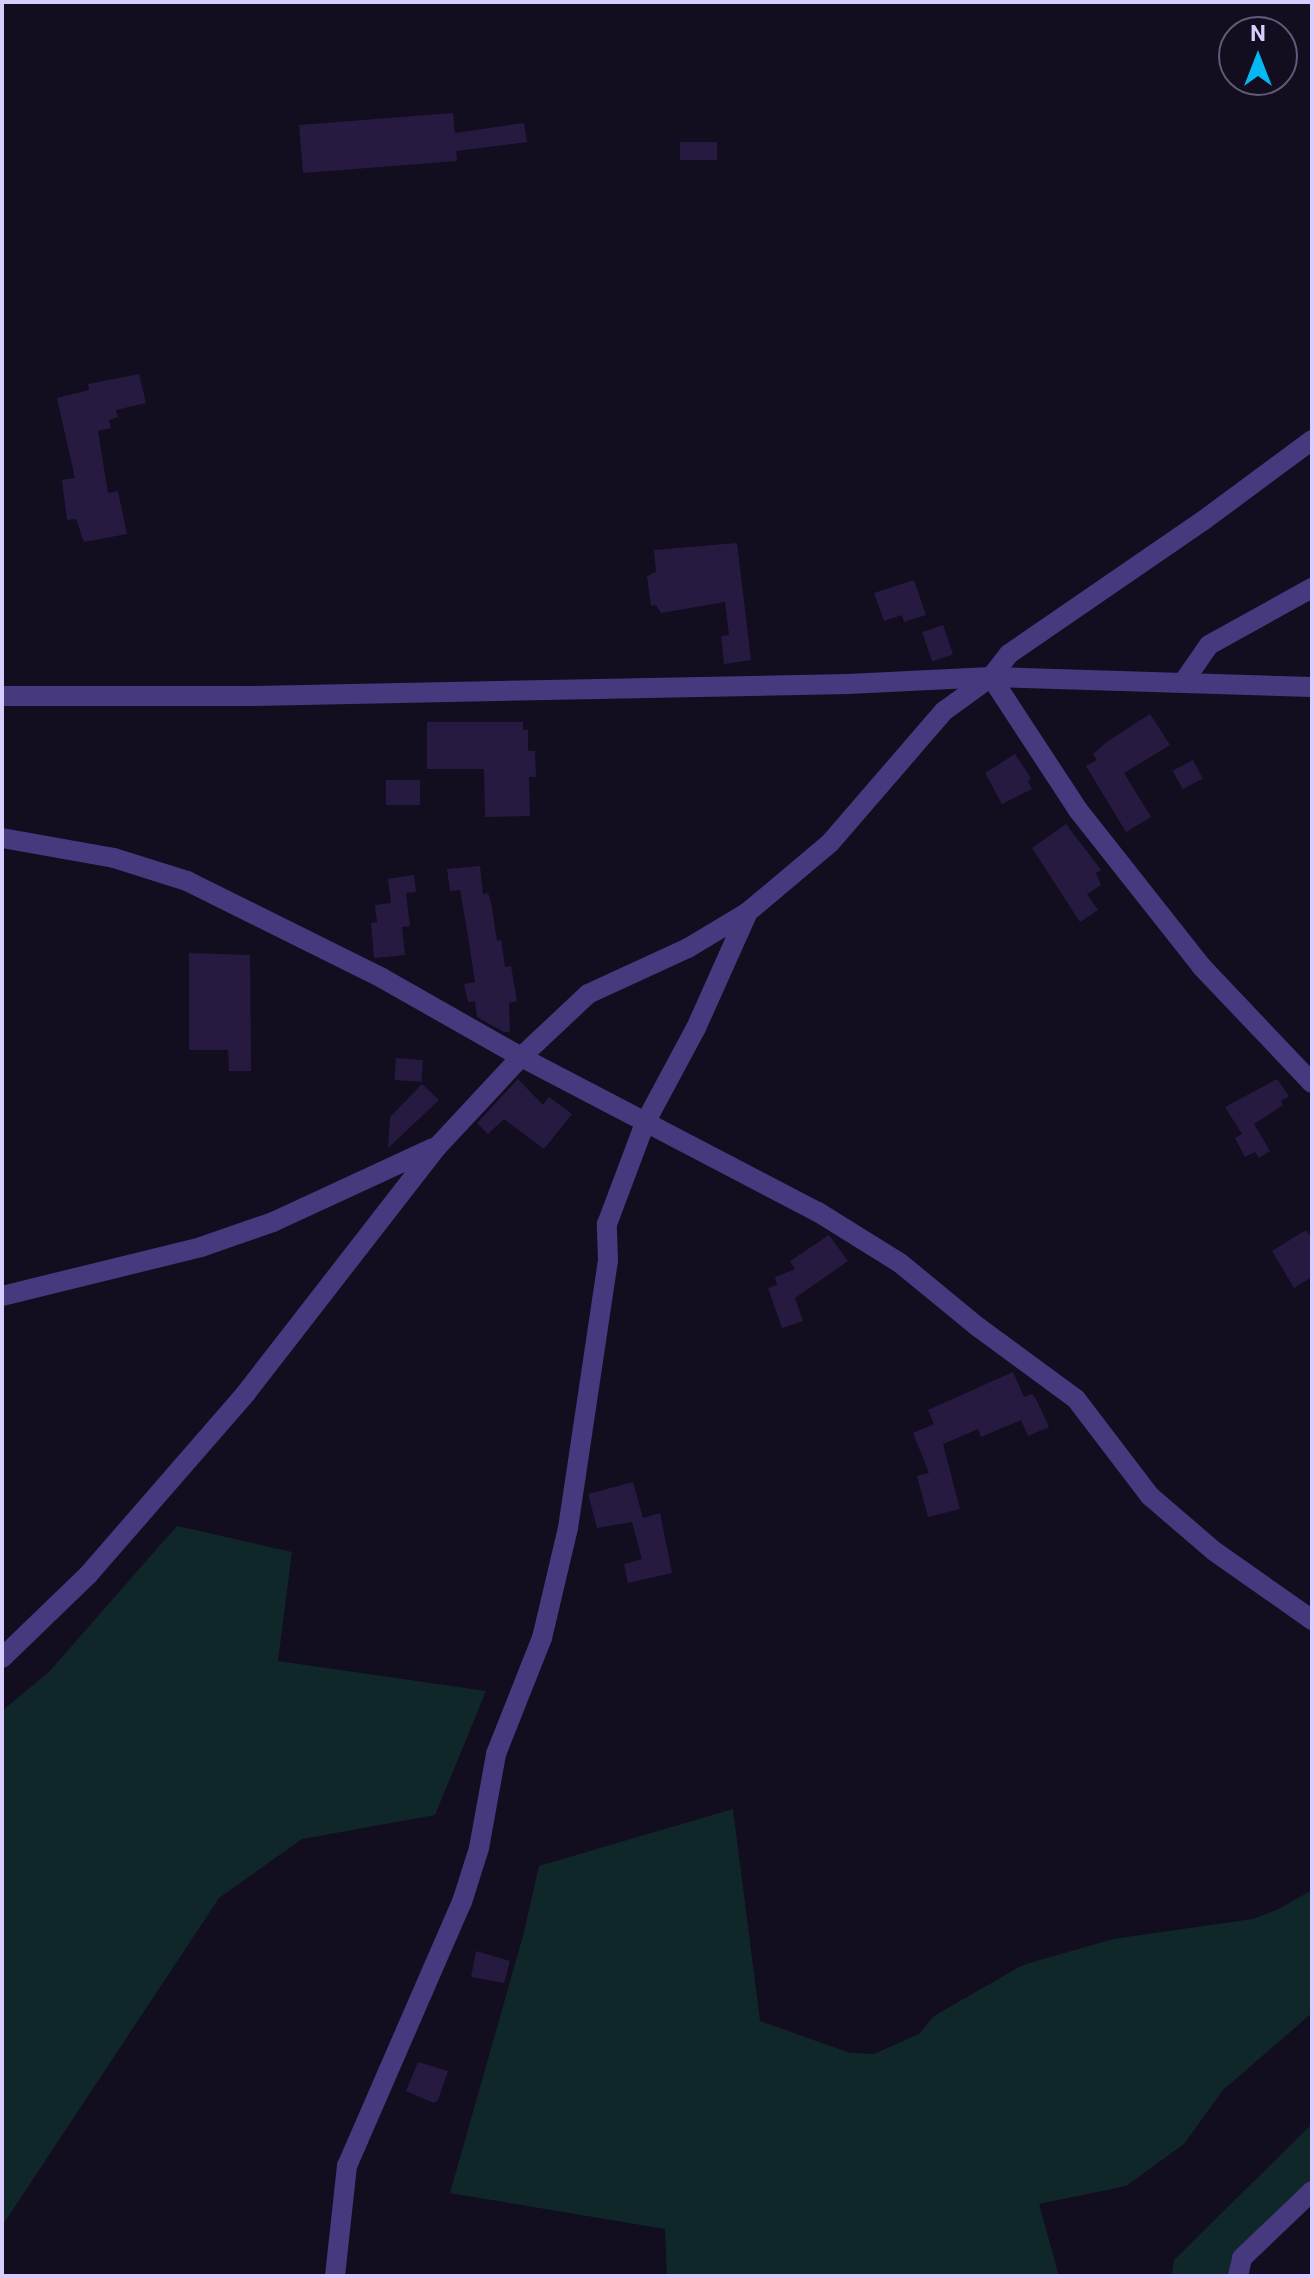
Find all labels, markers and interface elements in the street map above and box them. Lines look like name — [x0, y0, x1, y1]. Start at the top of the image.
north arrow — [1218, 16, 1298, 96]
text: N — [1250, 21, 1266, 46]

